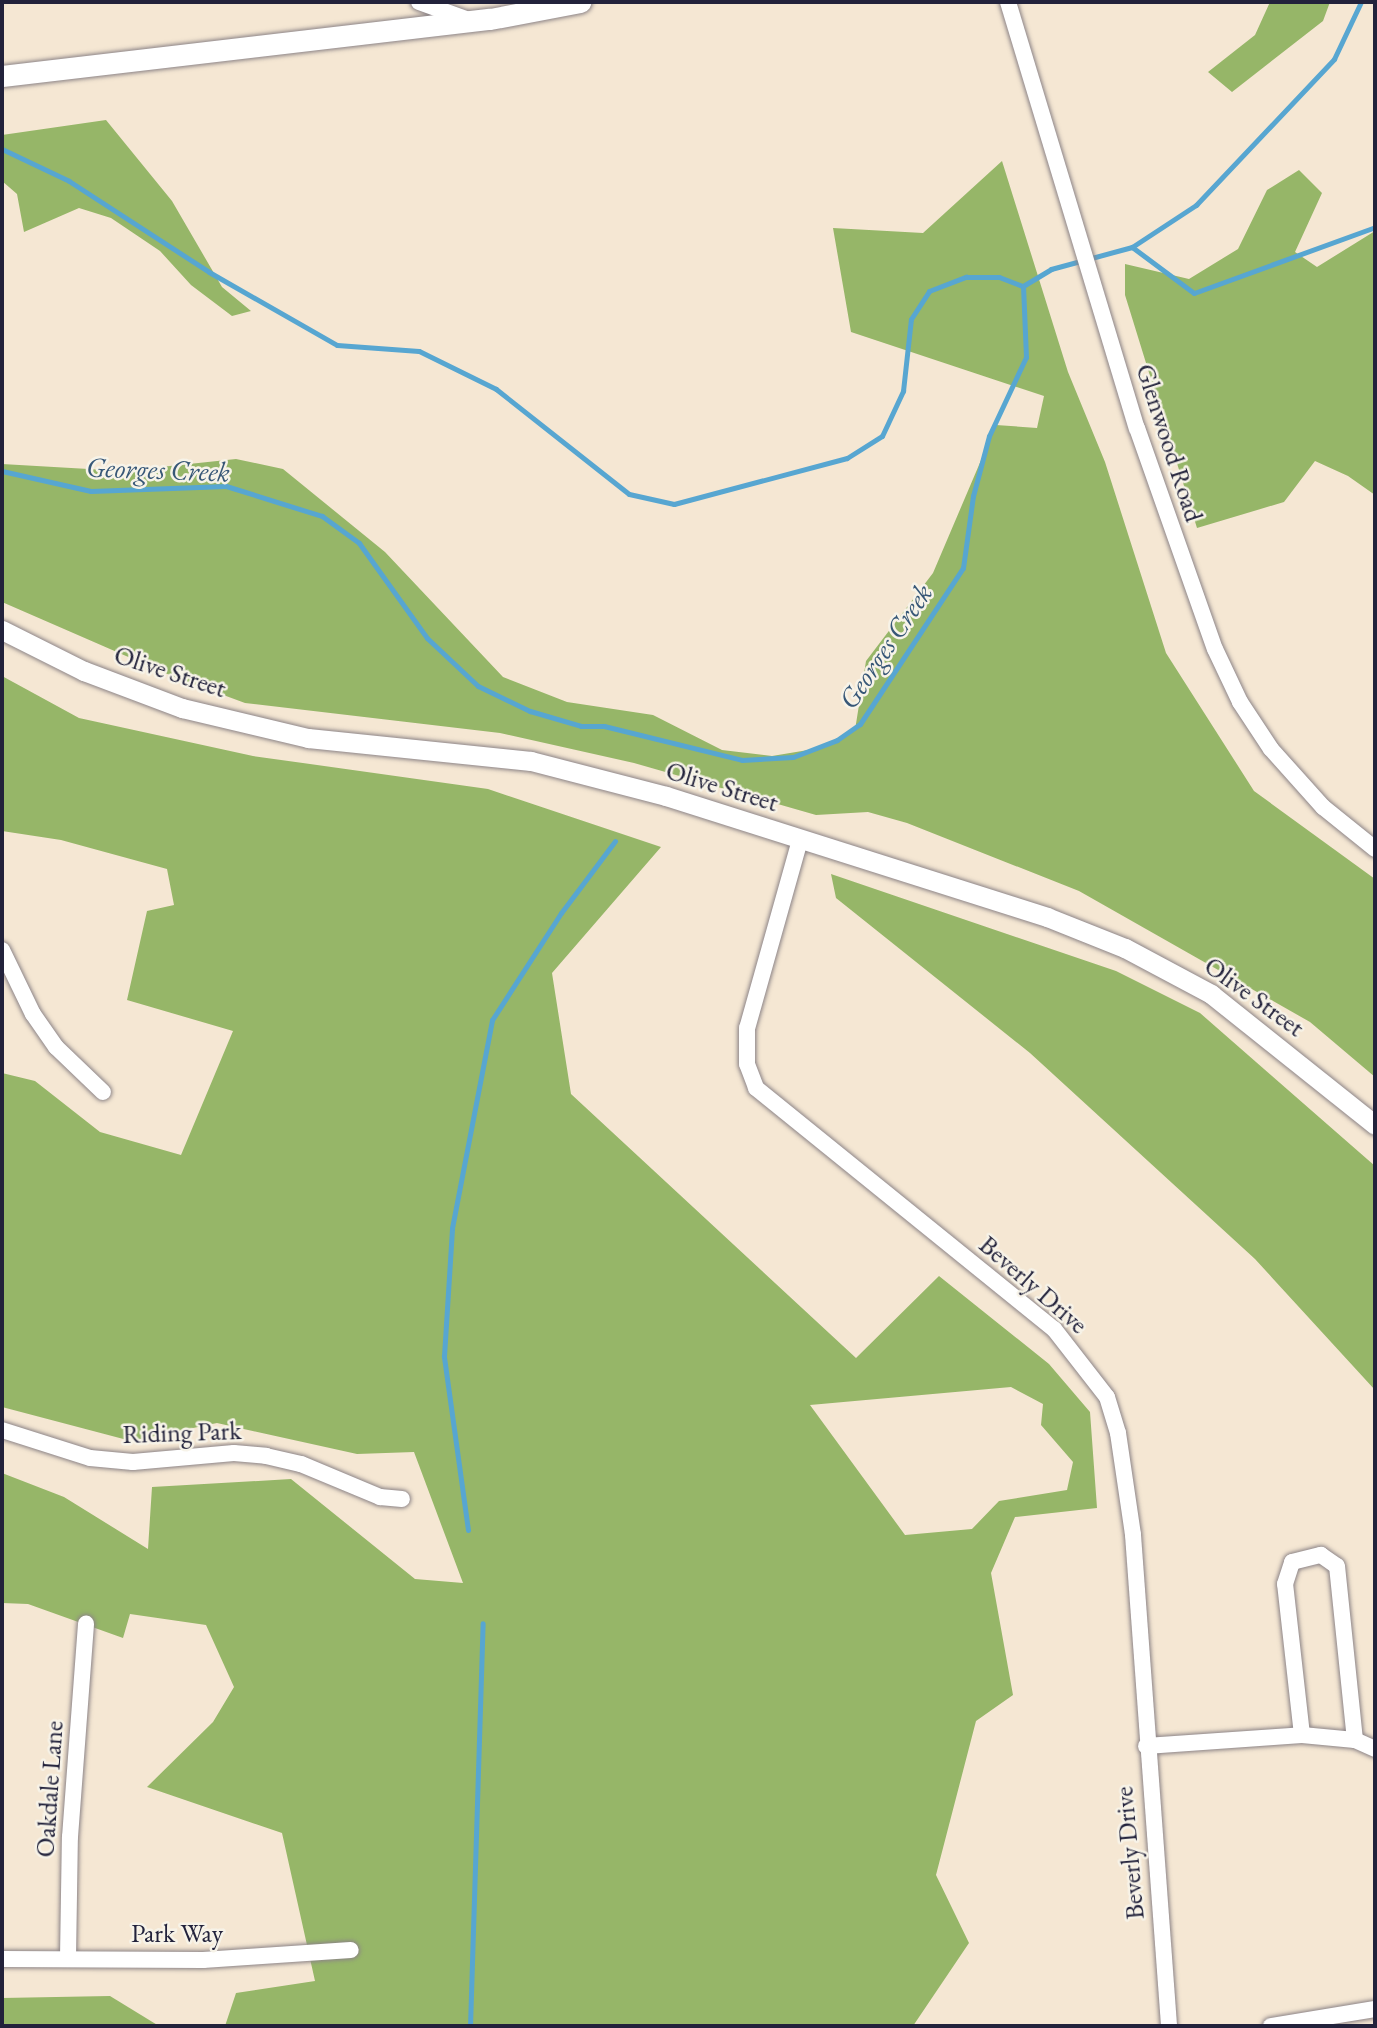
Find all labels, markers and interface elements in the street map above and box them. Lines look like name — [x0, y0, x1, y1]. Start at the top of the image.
street label: Glenwood Road — [1129, 360, 1209, 526]
water label: Georges Creek — [85, 450, 231, 488]
water label: Georges Creek — [831, 577, 939, 715]
street label: Olive Street — [110, 639, 230, 705]
street label: Olive Street — [662, 755, 782, 819]
street label: Olive Street — [1198, 950, 1310, 1044]
street label: Beverly Drive — [972, 1229, 1094, 1341]
street label: Riding Park — [122, 1415, 242, 1451]
street label: Oakdale Lane — [30, 1720, 70, 1858]
street label: Beverly Drive — [1109, 1785, 1151, 1921]
street label: Park Way — [131, 1918, 223, 1950]

